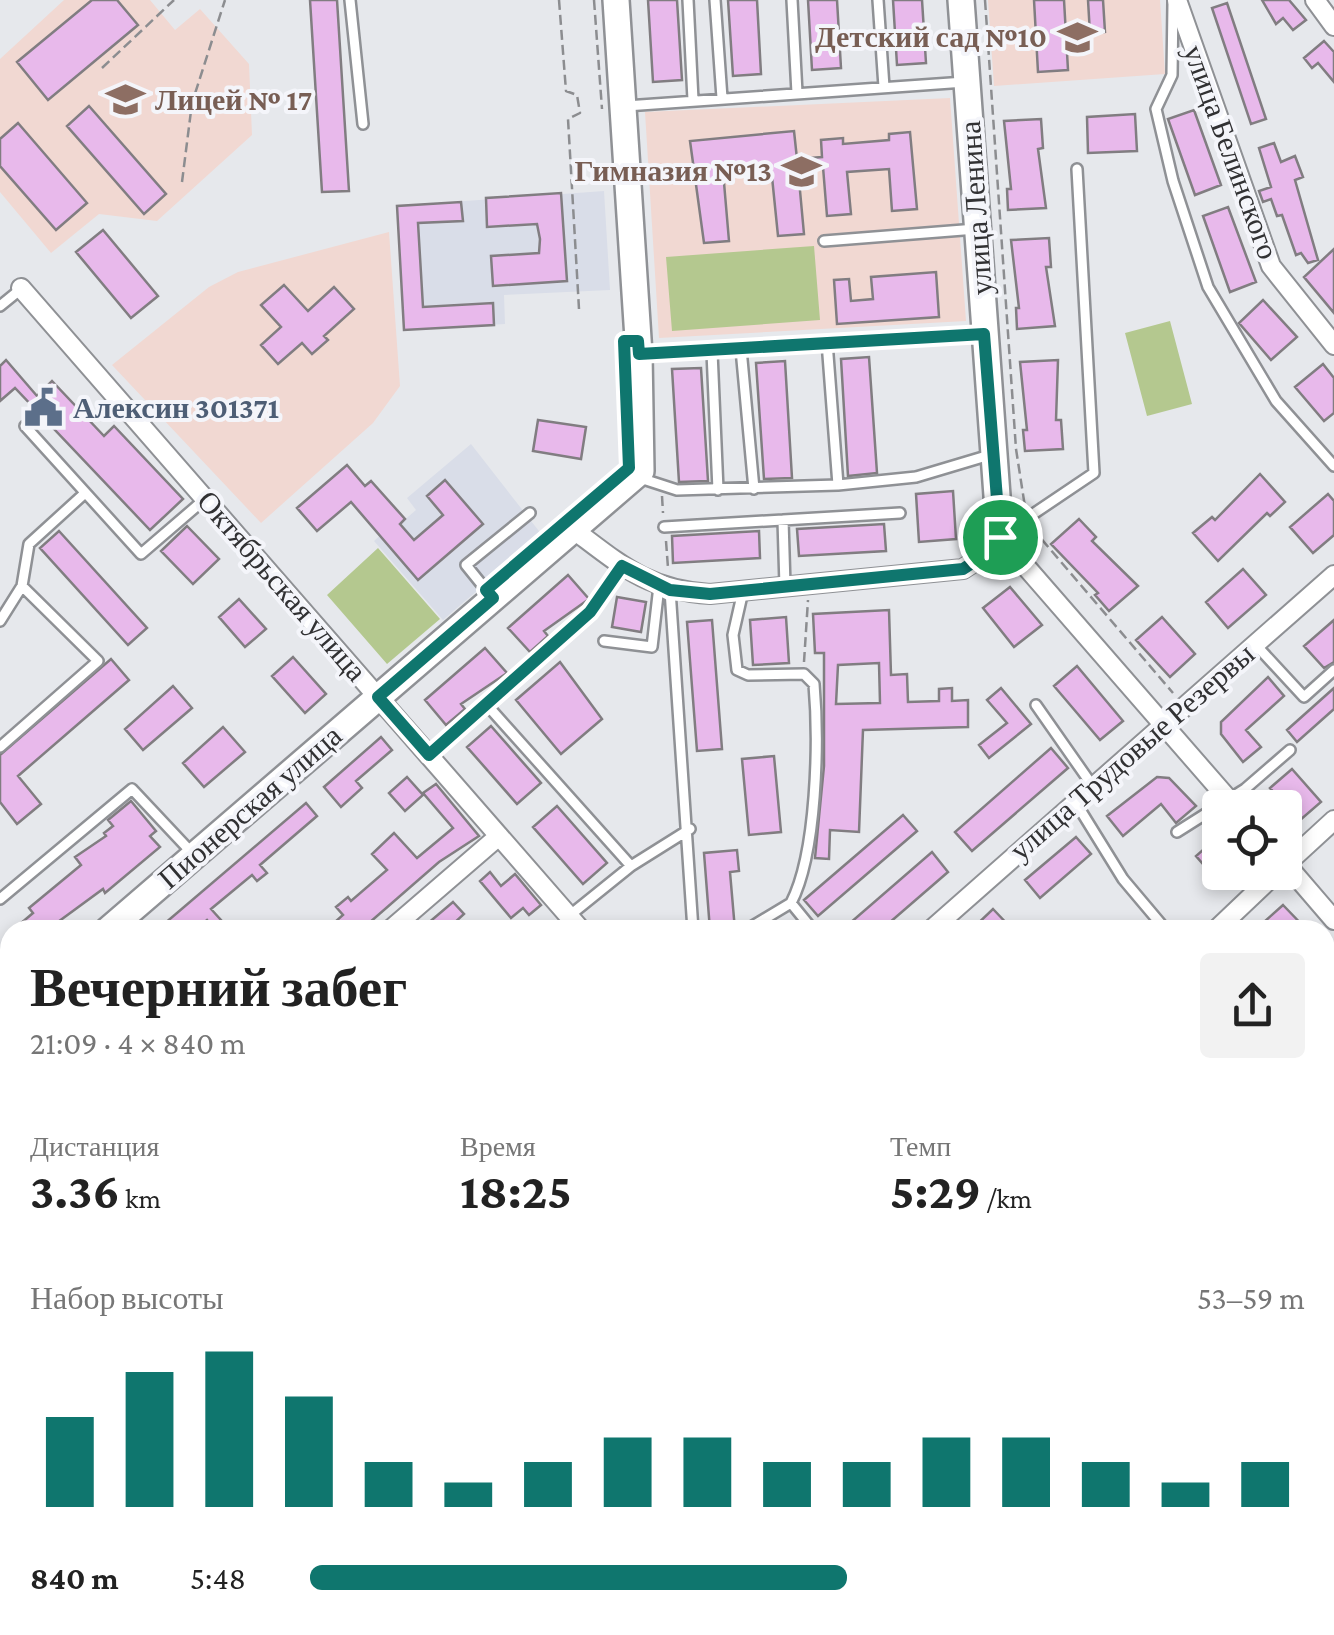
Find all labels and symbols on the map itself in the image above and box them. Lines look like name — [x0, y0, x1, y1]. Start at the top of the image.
school or university icon: Детский сад №10 — [1056, 16, 1098, 58]
place label: Детский сад №10 — [815, 20, 1047, 53]
street label: улица Белинского — [1177, 40, 1285, 263]
school or university icon: Лицей № 17 — [104, 79, 146, 121]
place label: Лицей № 17 — [155, 83, 312, 116]
street label: улица Ленина — [953, 120, 998, 296]
school or university icon: Гимназия №13 — [781, 150, 823, 192]
place label: Гимназия №13 — [574, 154, 772, 187]
public building icon: Алексин 301371 — [22, 387, 64, 429]
place label: Алексин 301371 — [73, 391, 279, 424]
street label: Октябрьская улица — [191, 484, 374, 687]
pin — [958, 495, 1043, 580]
street label: улица Трудовые Резервы — [1003, 637, 1260, 867]
street label: Пионерская улица — [152, 718, 348, 895]

